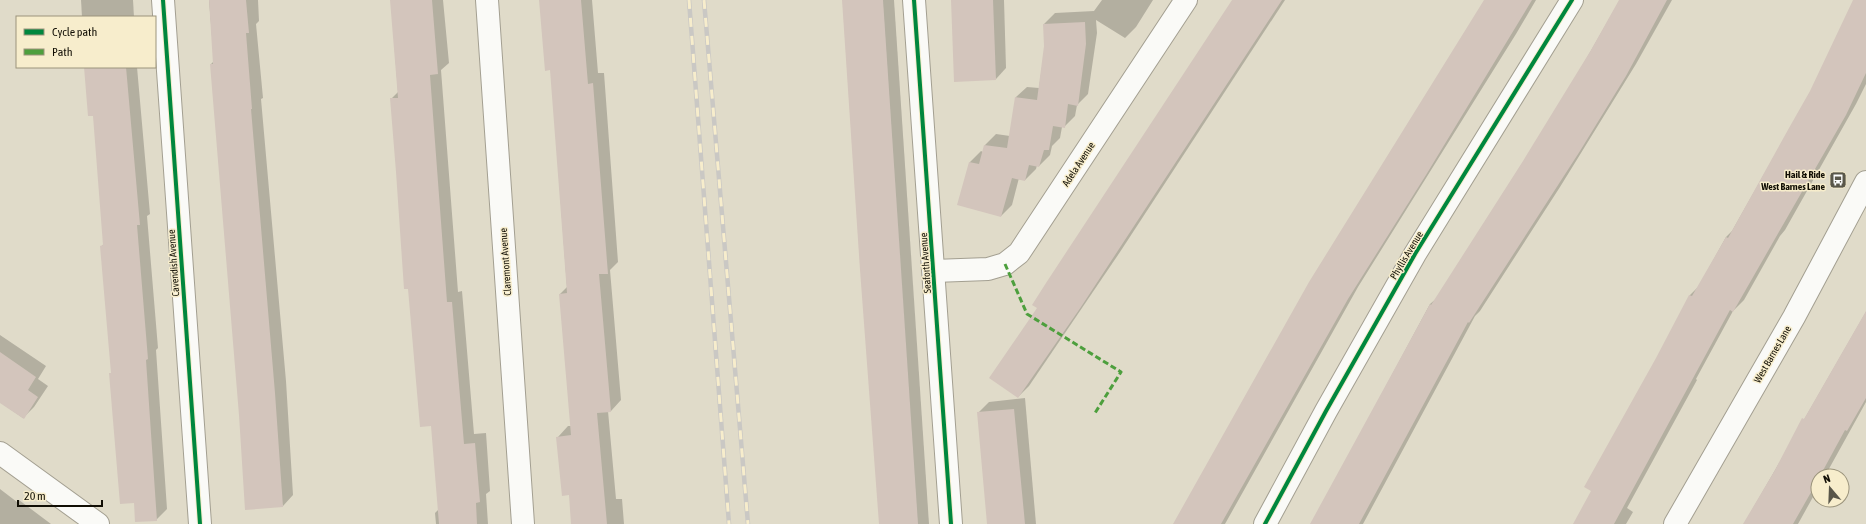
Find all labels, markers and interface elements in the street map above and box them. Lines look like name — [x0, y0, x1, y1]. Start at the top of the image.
legend — [16, 16, 156, 68]
text: Cycle path — [52, 25, 97, 39]
text: Path — [52, 45, 73, 59]
street label: Adela Avenue — [1060, 140, 1097, 188]
place label: Hail & Ride West Barnes Lane — [1760, 169, 1825, 192]
bus stop icon: Hail & Ride West Barnes Lane — [1828, 170, 1848, 190]
street label: Claremont Avenue — [498, 227, 513, 296]
street label: Cavendish Avenue — [166, 229, 181, 297]
street label: Phyllis Avenue — [1388, 229, 1425, 281]
street label: Seaforth Avenue — [918, 232, 933, 294]
street label: West Barnes Lane — [1752, 323, 1793, 385]
north arrow — [1810, 468, 1850, 508]
text: N — [1822, 472, 1832, 485]
scale bar — [18, 482, 102, 508]
text: 20 m — [24, 489, 46, 503]

